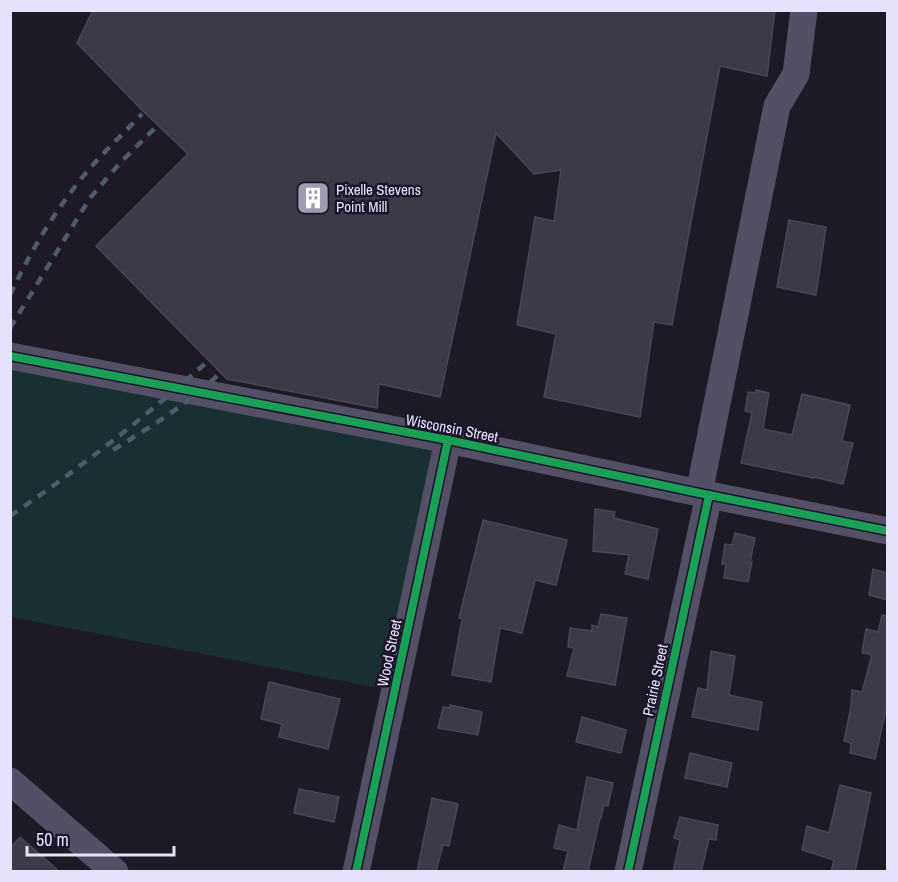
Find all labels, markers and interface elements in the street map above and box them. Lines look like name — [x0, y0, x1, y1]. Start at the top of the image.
place label: Pixelle Stevens Point Mill — [336, 179, 421, 217]
building icon: Pixelle Stevens Point Mill — [295, 180, 331, 216]
street label: Wisconsin Street — [404, 409, 501, 447]
street label: Wood Street — [372, 617, 406, 689]
street label: Prairie Street — [637, 641, 673, 718]
scale bar — [27, 819, 174, 857]
text: 50 m — [36, 827, 69, 852]

